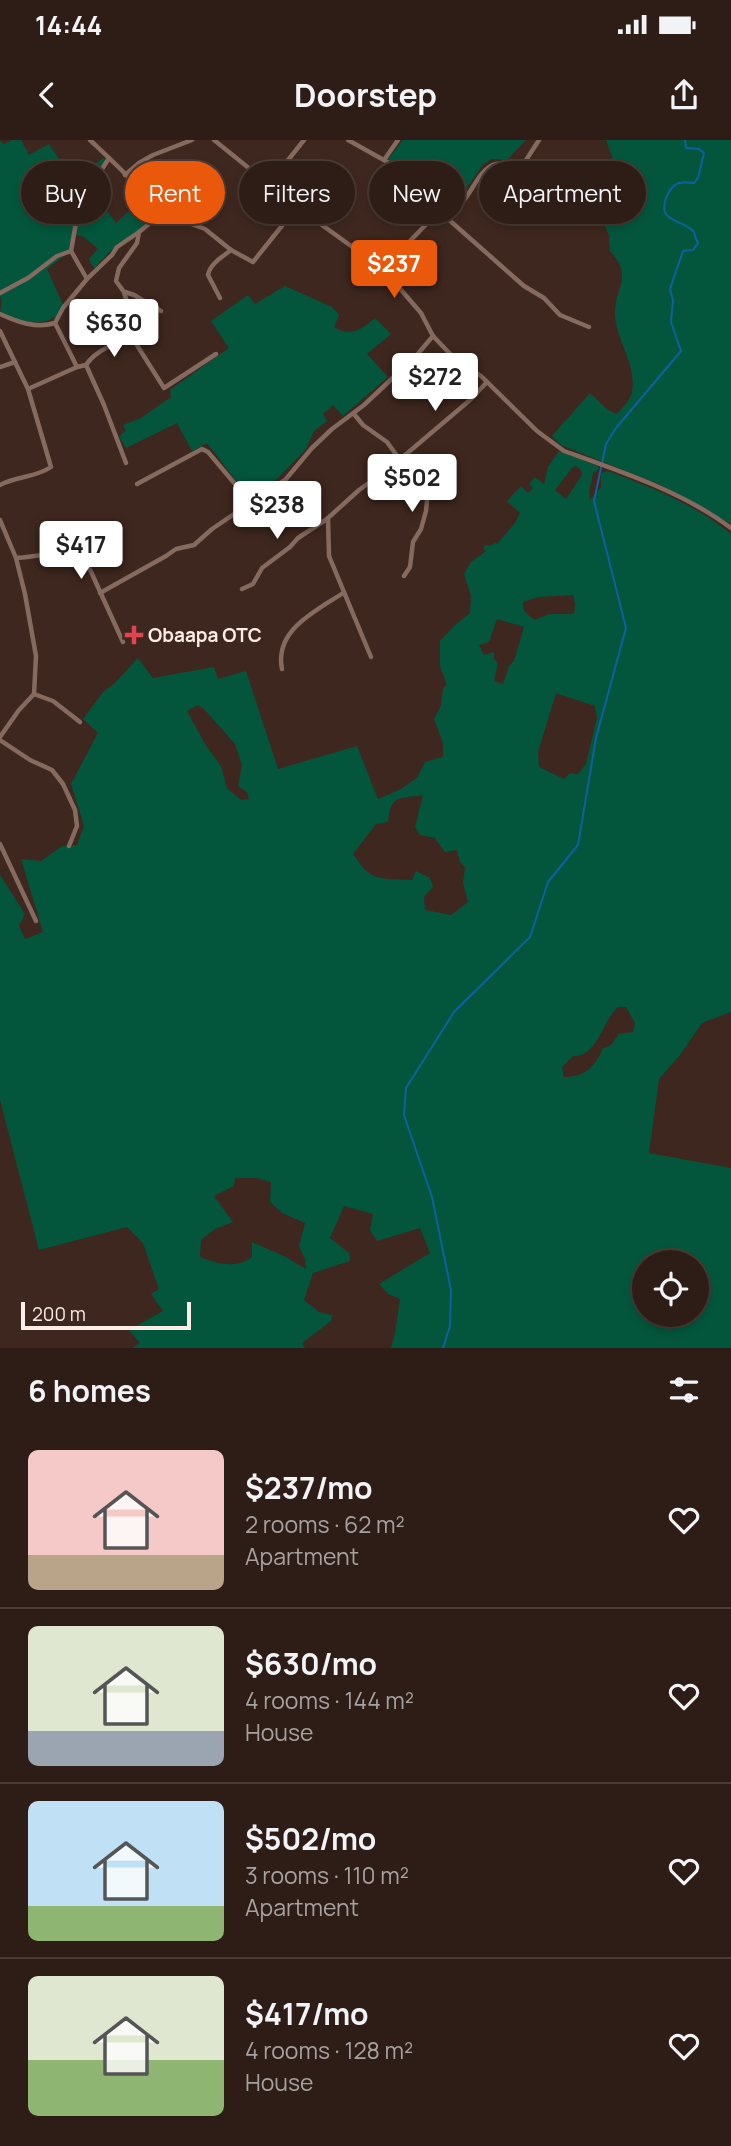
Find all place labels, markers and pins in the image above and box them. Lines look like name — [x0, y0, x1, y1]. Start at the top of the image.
pin: $237 — [353, 240, 435, 300]
pin: $630 — [73, 300, 155, 359]
pin: $272 — [394, 354, 476, 413]
pin: $502 — [371, 454, 453, 514]
pin: $238 — [236, 482, 318, 541]
pin: $417 — [40, 522, 122, 581]
place label: Obaapa OTC — [148, 622, 262, 648]
marker: Obaapa OTC — [126, 627, 142, 643]

